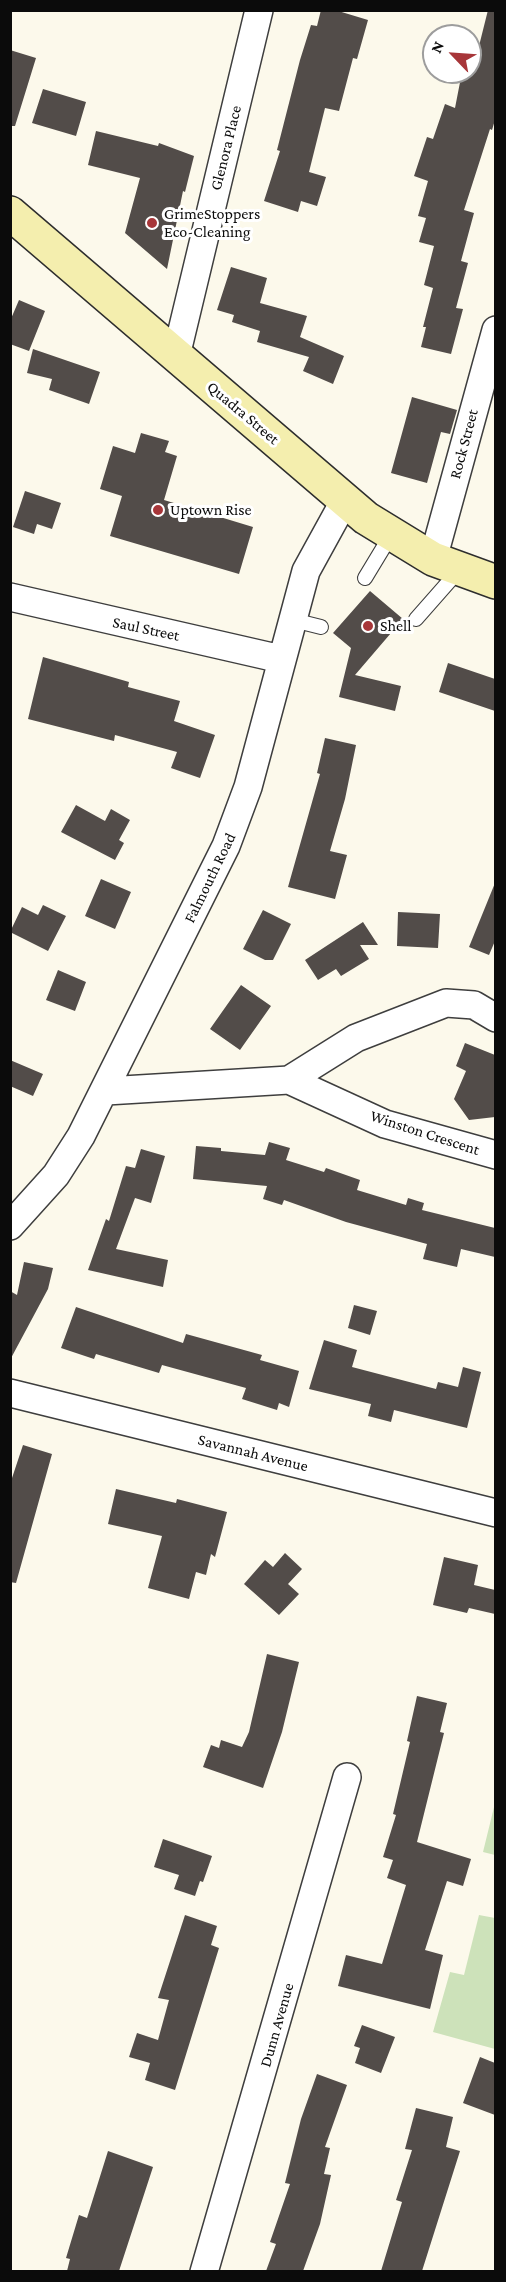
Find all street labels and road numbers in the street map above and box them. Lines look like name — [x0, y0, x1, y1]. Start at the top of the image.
street label: Glenora Place — [206, 104, 246, 192]
street label: Quadra Street — [203, 377, 283, 449]
street label: Rock Street — [446, 407, 482, 481]
street label: Saul Street — [111, 613, 181, 645]
street label: Falmouth Road — [180, 830, 240, 926]
street label: Winston Crescent — [368, 1106, 482, 1160]
street label: Savannah Avenue — [196, 1430, 310, 1476]
street label: Dunn Avenue — [256, 1981, 298, 2069]

